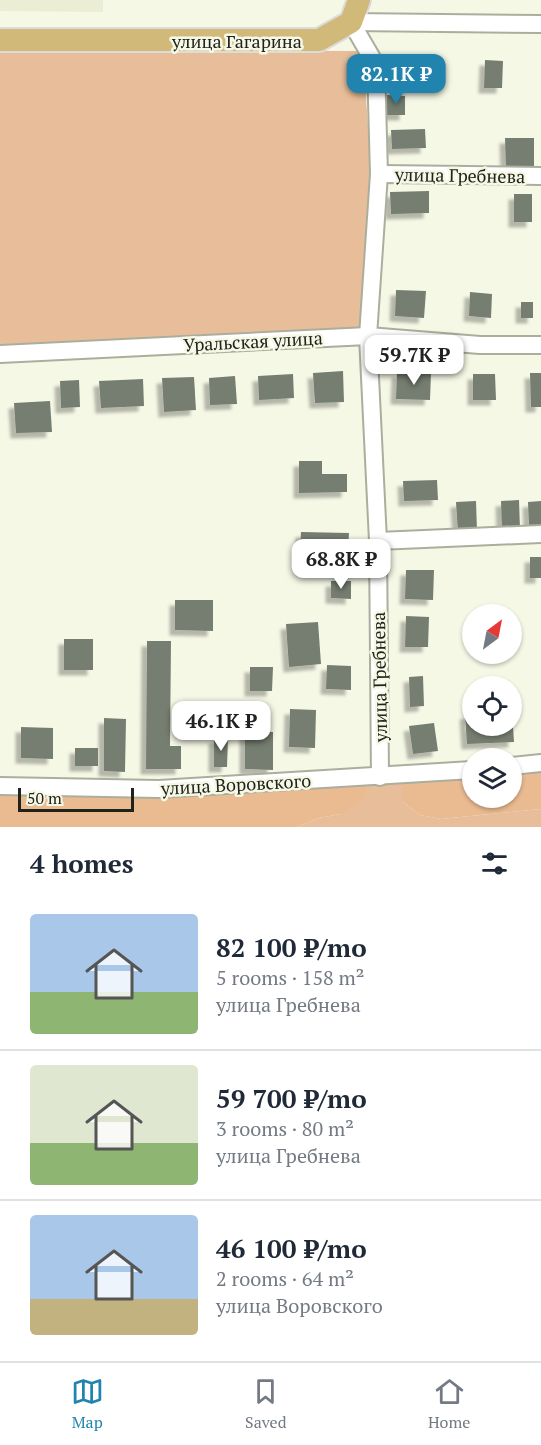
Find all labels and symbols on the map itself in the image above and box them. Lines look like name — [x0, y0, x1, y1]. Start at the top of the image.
street label: улица Гагарина — [171, 29, 302, 53]
pin: 82.1K ₽ — [341, 54, 451, 105]
street label: улица Гребнева — [394, 162, 525, 188]
street label: Уральская улица — [183, 325, 323, 357]
pin: 59.7K ₽ — [359, 335, 469, 386]
pin: 68.8K ₽ — [286, 539, 396, 590]
north arrow — [462, 604, 522, 664]
street label: улица Гребнева — [366, 612, 392, 743]
pin: 46.1K ₽ — [166, 701, 276, 752]
street label: улица Воровского — [159, 768, 312, 800]
scale bar — [18, 785, 134, 812]

